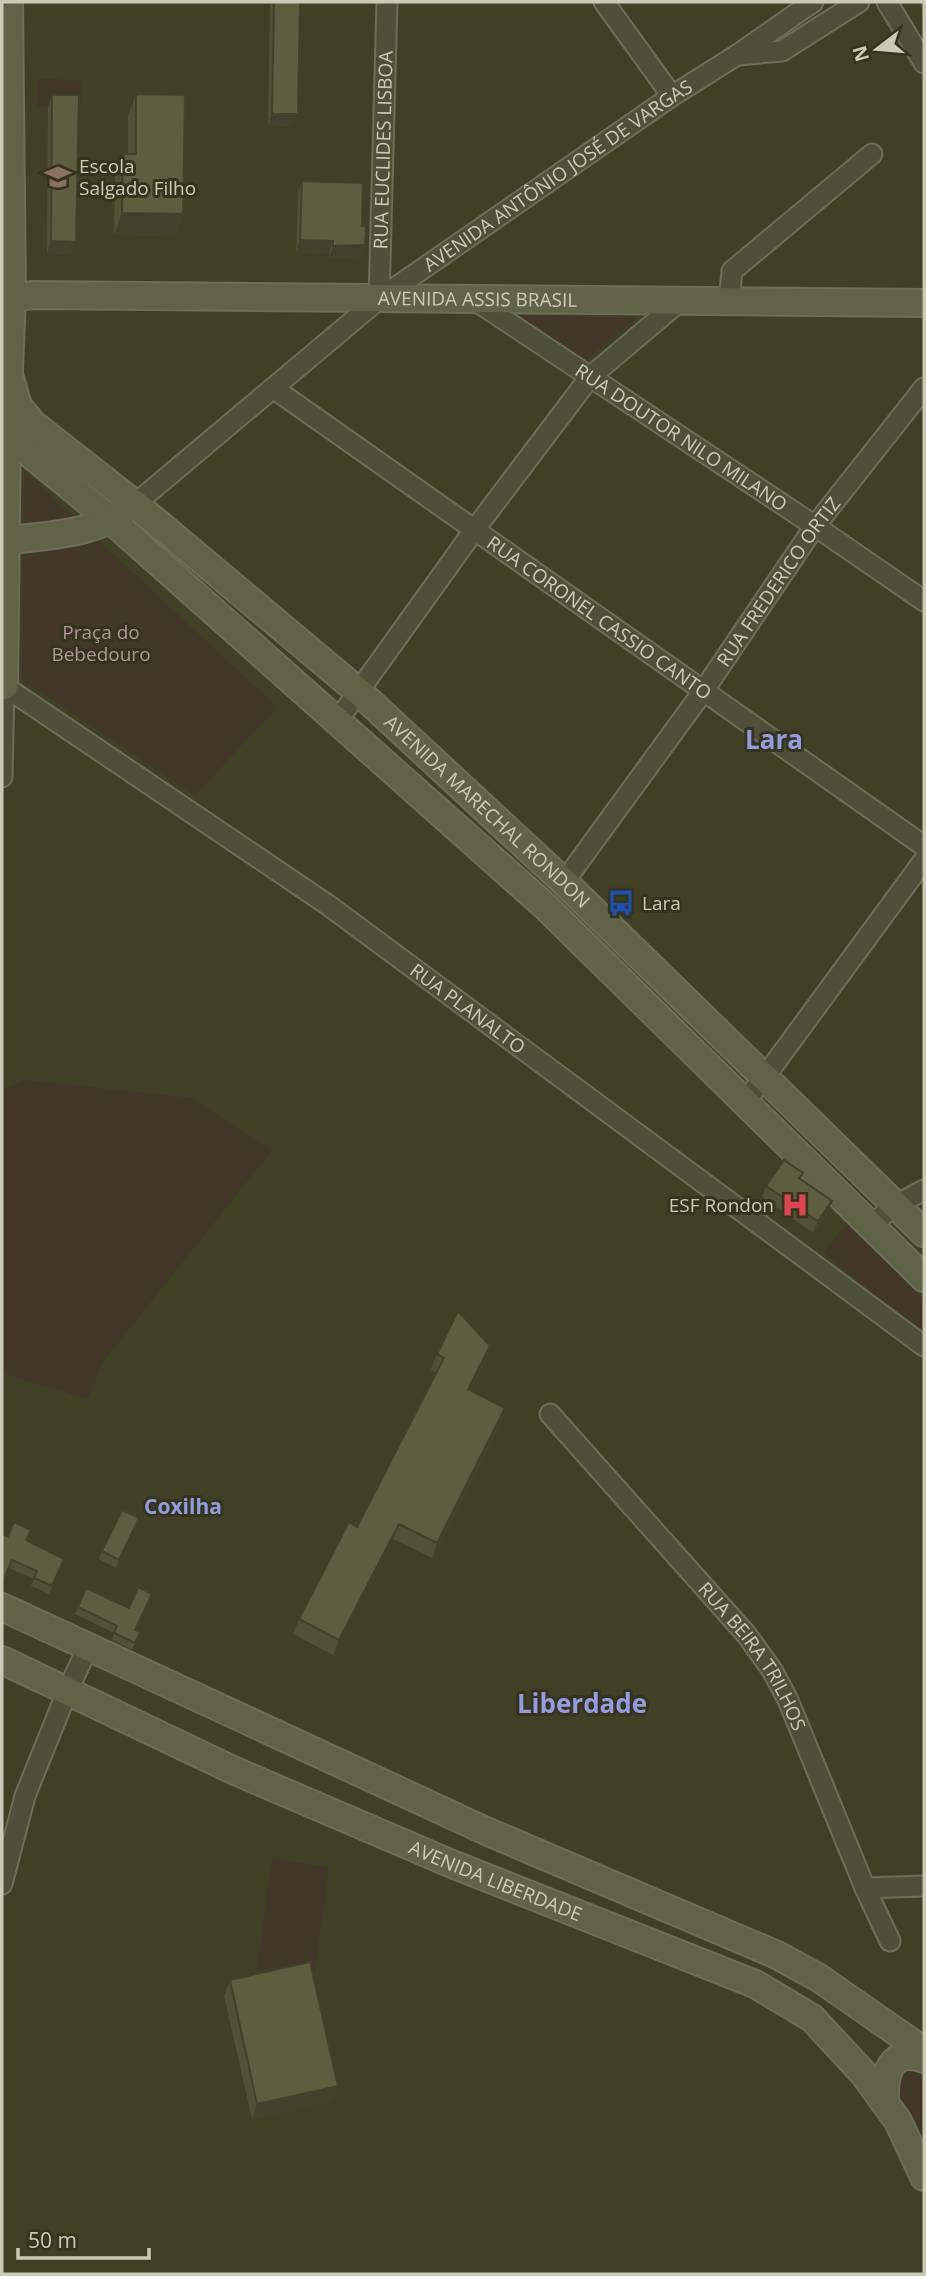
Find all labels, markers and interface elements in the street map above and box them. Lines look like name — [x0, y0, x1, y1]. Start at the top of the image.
north arrow — [842, 14, 912, 84]
text: N — [846, 43, 875, 65]
street label: RUA EUCLIDES LISBOA — [367, 50, 399, 250]
street label: AVENIDA ANTÔNIO JOSÉ DE VARGAS — [418, 73, 697, 278]
place label: Escola Salgado Filho — [79, 153, 196, 201]
school or university icon: Escola Salgado Filho — [43, 162, 73, 192]
street label: AVENIDA ASSIS BRASIL — [378, 285, 578, 313]
street label: RUA DOUTOR NILO MILANO — [570, 357, 792, 517]
street label: RUA FREDERICO ORTIZ — [711, 491, 846, 672]
street label: RUA CORONEL CASSIO CANTO — [482, 530, 717, 706]
park label: Praça do Bebedouro — [51, 619, 151, 667]
street label: AVENIDA MARECHAL RONDON — [379, 709, 596, 914]
district label: Lara — [745, 721, 803, 757]
bus stop icon: Lara — [606, 888, 636, 918]
place label: Lara — [642, 890, 681, 916]
street label: RUA PLANALTO — [405, 957, 531, 1060]
hospital icon: ESF Rondon — [780, 1190, 810, 1220]
place label: ESF Rondon — [669, 1192, 774, 1218]
district label: Coxilha — [144, 1492, 222, 1520]
street label: RUA BEIRA TRILHOS — [693, 1576, 812, 1735]
district label: Liberdade — [517, 1685, 647, 1721]
street label: AVENIDA LIBERDADE — [405, 1834, 586, 1927]
scale bar — [18, 2216, 149, 2260]
text: 50 m — [28, 2226, 77, 2254]

